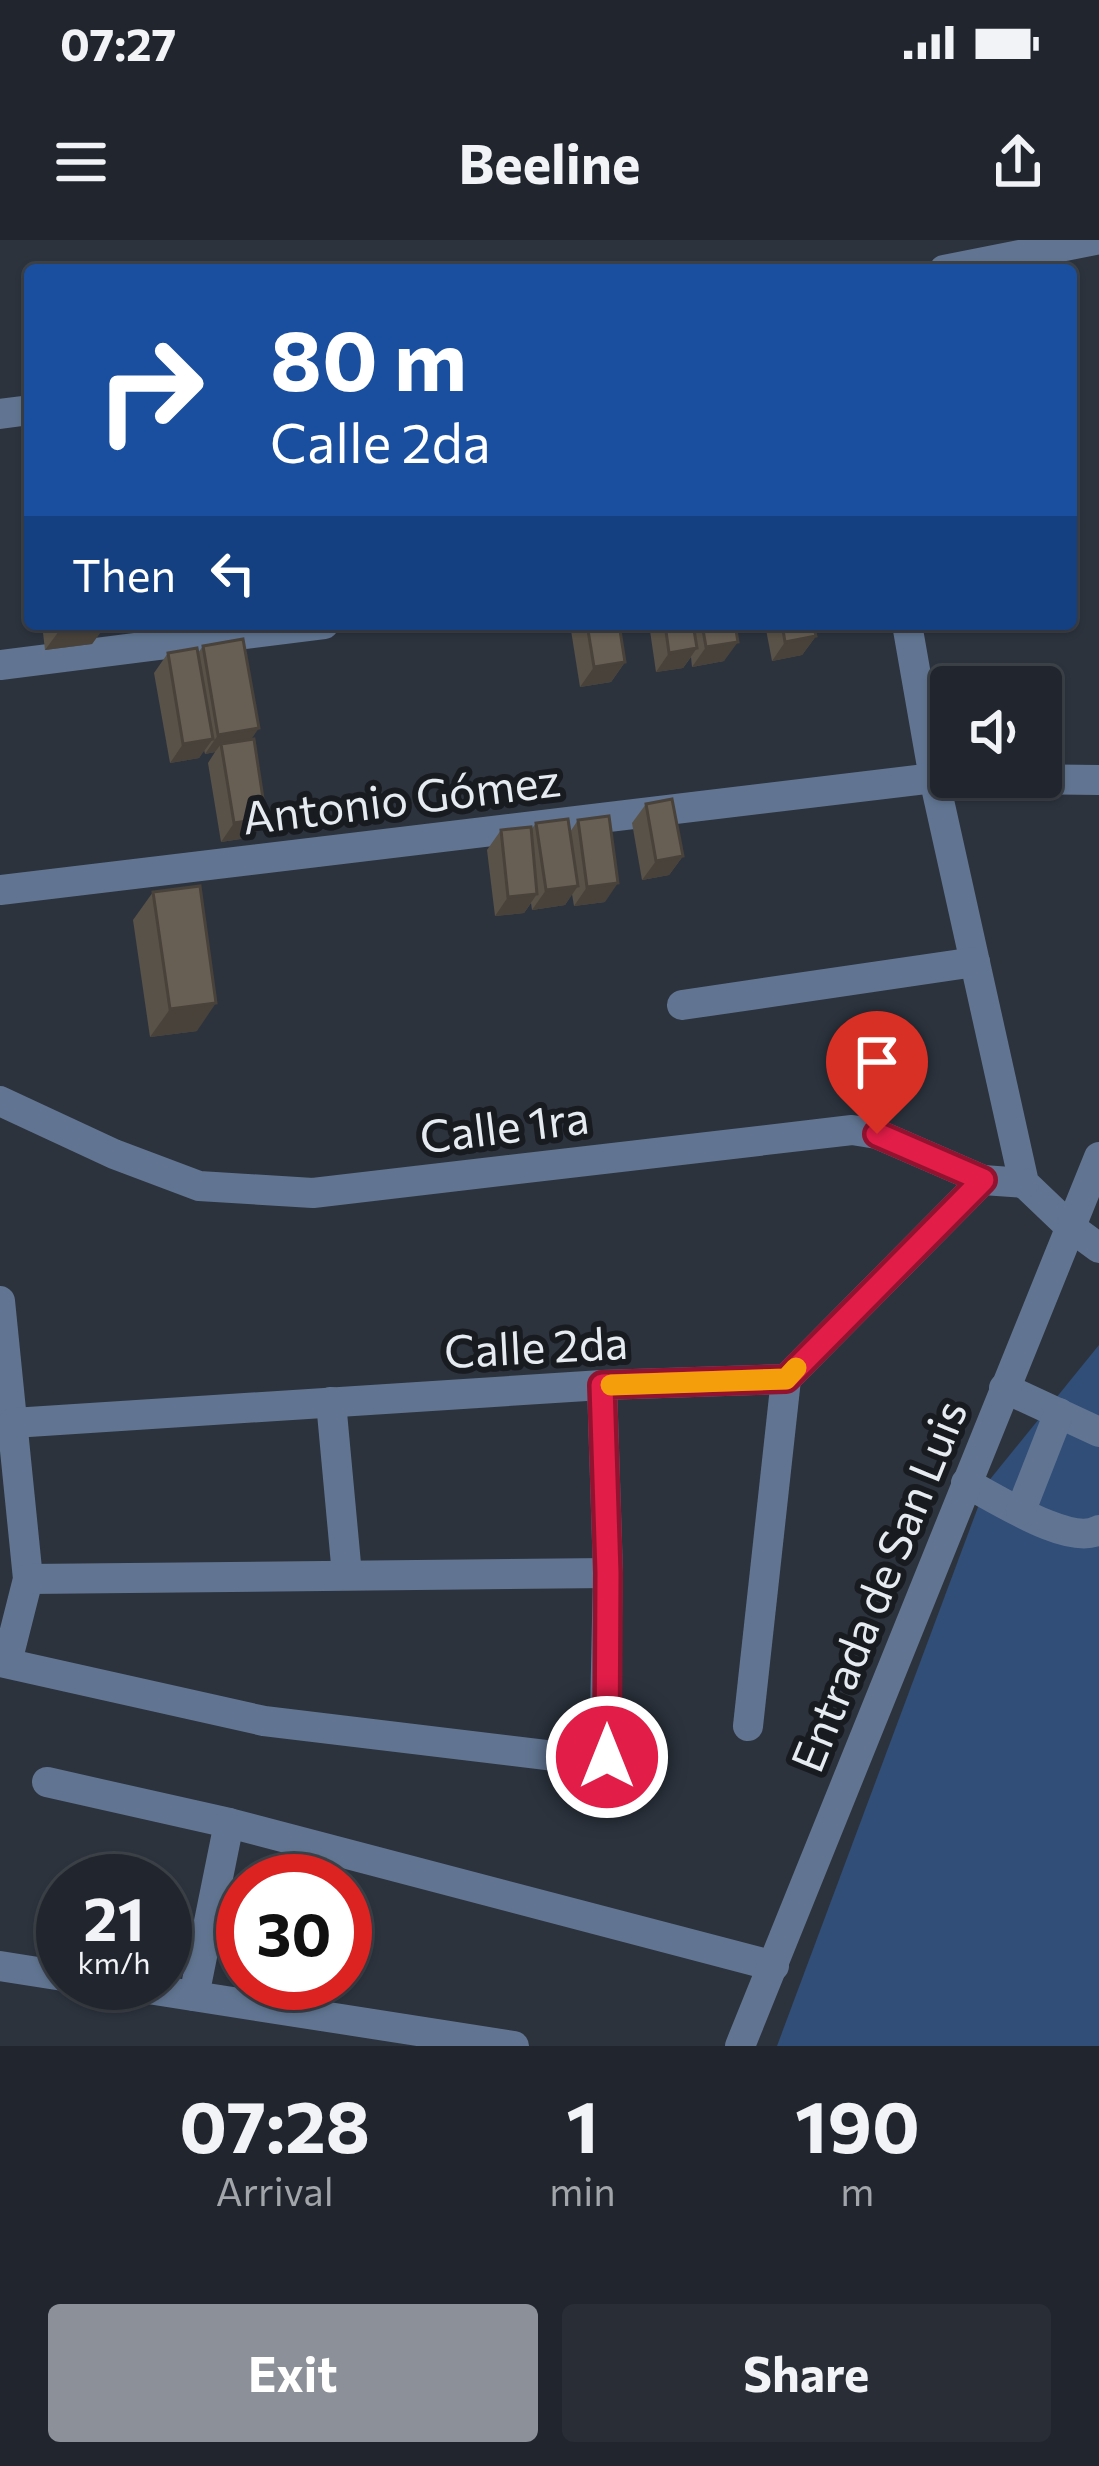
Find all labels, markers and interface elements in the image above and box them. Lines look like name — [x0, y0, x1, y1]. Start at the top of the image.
text: 07:27 — [60, 15, 176, 70]
icon: menu — [48, 129, 114, 195]
text: Beeline — [458, 129, 641, 195]
icon: share — [985, 129, 1051, 195]
text: 80 m — [270, 306, 467, 408]
icon: right — [72, 312, 228, 468]
text: Calle 2da — [270, 408, 491, 474]
icon: left — [200, 540, 266, 606]
text: Then — [72, 546, 176, 601]
map controls — [930, 666, 1062, 798]
button: sound — [930, 666, 1062, 798]
street label: Antonio Gómez — [239, 750, 563, 844]
pin — [826, 1011, 928, 1134]
icon: arrive — [844, 1029, 910, 1095]
street label: Calle 1ra — [416, 1087, 592, 1163]
street label: Calle 2da — [443, 1313, 629, 1377]
street label: Entrada de San Luis — [777, 1391, 977, 1779]
position arrow — [544, 1694, 670, 1820]
speed limit sign: 30 — [216, 1854, 372, 2010]
text: 21 — [83, 1880, 145, 1953]
text: km/h — [78, 1943, 150, 1980]
text: 07:28 — [179, 2080, 370, 2168]
text: 1 — [566, 2080, 599, 2168]
text: 190 — [795, 2080, 920, 2168]
text: Arrival — [216, 2166, 334, 2214]
text: min — [549, 2166, 616, 2214]
text: m — [840, 2166, 874, 2214]
button: Exit — [48, 2304, 538, 2442]
button: Share — [562, 2304, 1051, 2442]

